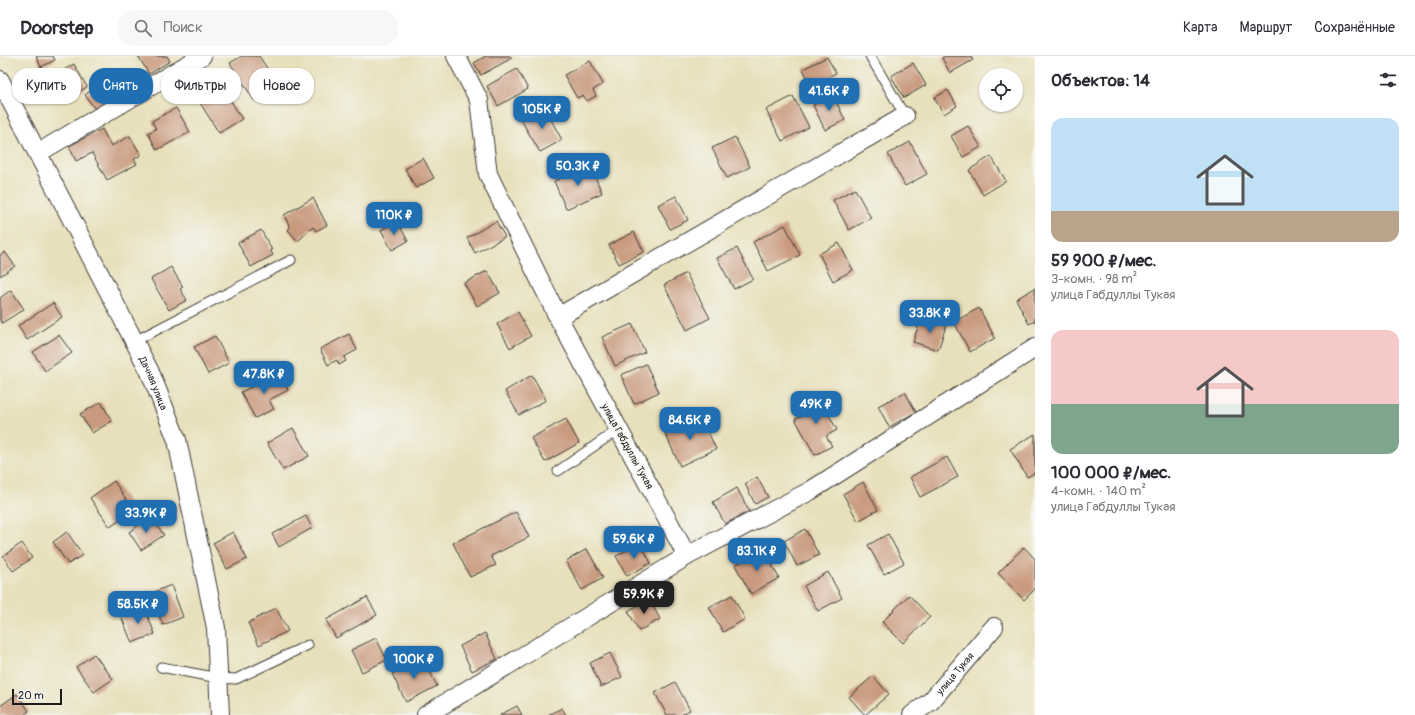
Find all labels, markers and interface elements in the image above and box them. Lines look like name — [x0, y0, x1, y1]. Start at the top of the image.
search box — [118, 10, 398, 46]
text: Doorstep — [20, 16, 94, 40]
icon: search — [132, 17, 154, 39]
text: Поиск — [164, 18, 203, 37]
text: Карта — [1183, 19, 1218, 36]
text: Маршрут — [1240, 19, 1292, 36]
text: Сохранённые — [1314, 19, 1395, 36]
chip: Купить — [12, 68, 81, 104]
chip: Снять — [89, 68, 153, 104]
chip: Фильтры — [161, 68, 241, 104]
chip: Новое — [249, 68, 314, 104]
map controls — [979, 68, 1023, 112]
button: locate — [979, 68, 1023, 112]
icon: filters — [1377, 69, 1399, 91]
text: Объектов: 14 — [1051, 70, 1150, 91]
pin: 41.6K ₽ — [792, 78, 866, 112]
text: 41.6K ₽ — [808, 83, 850, 99]
pin: 105K ₽ — [509, 96, 575, 130]
text: 105K ₽ — [522, 101, 562, 117]
icon: home — [1189, 144, 1261, 216]
pin: 50.3K ₽ — [541, 153, 615, 187]
text: 50.3K ₽ — [556, 158, 600, 174]
pin: 110K ₽ — [361, 202, 427, 236]
text: 110K ₽ — [375, 207, 413, 223]
text: 59 900 ₽/мес. — [1051, 250, 1157, 271]
text: 3-комн. · 98 m² — [1051, 271, 1137, 287]
text: улица Габдуллы Тукая — [1051, 287, 1175, 303]
pin: 33.8K ₽ — [893, 300, 967, 334]
text: 33.8K ₽ — [909, 305, 951, 321]
street label: Дачная улица — [136, 354, 170, 412]
icon: home — [1189, 356, 1261, 428]
pin: 47.8K ₽ — [227, 361, 301, 395]
text: 47.8K ₽ — [243, 366, 285, 382]
pin: 49K ₽ — [788, 391, 844, 425]
text: 49K ₽ — [800, 396, 832, 412]
street label: улица Габдуллы Тукая — [598, 401, 656, 491]
pin: 84.6K ₽ — [653, 407, 727, 441]
text: 84.6K ₽ — [669, 412, 711, 428]
text: 100 000 ₽/мес. — [1051, 462, 1171, 483]
text: 4-комн. · 140 m² — [1051, 483, 1146, 499]
text: улица Габдуллы Тукая — [1051, 499, 1175, 515]
pin: 33.9K ₽ — [109, 500, 183, 534]
text: 33.9K ₽ — [125, 505, 167, 521]
pin: 59.6K ₽ — [597, 526, 671, 560]
text: 59.6K ₽ — [613, 531, 655, 547]
pin: 83.1K ₽ — [720, 538, 794, 572]
text: 83.1K ₽ — [737, 543, 777, 559]
pin: 59.9K ₽ — [607, 581, 681, 615]
text: 59.9K ₽ — [623, 586, 665, 602]
pin: 58.5K ₽ — [101, 591, 175, 625]
text: 58.5K ₽ — [117, 596, 159, 612]
pin: 100K ₽ — [381, 646, 447, 680]
street label: улица Тукая — [933, 650, 977, 698]
text: 100K ₽ — [393, 651, 435, 667]
scale bar — [12, 687, 62, 706]
text: 20 m — [18, 689, 44, 702]

